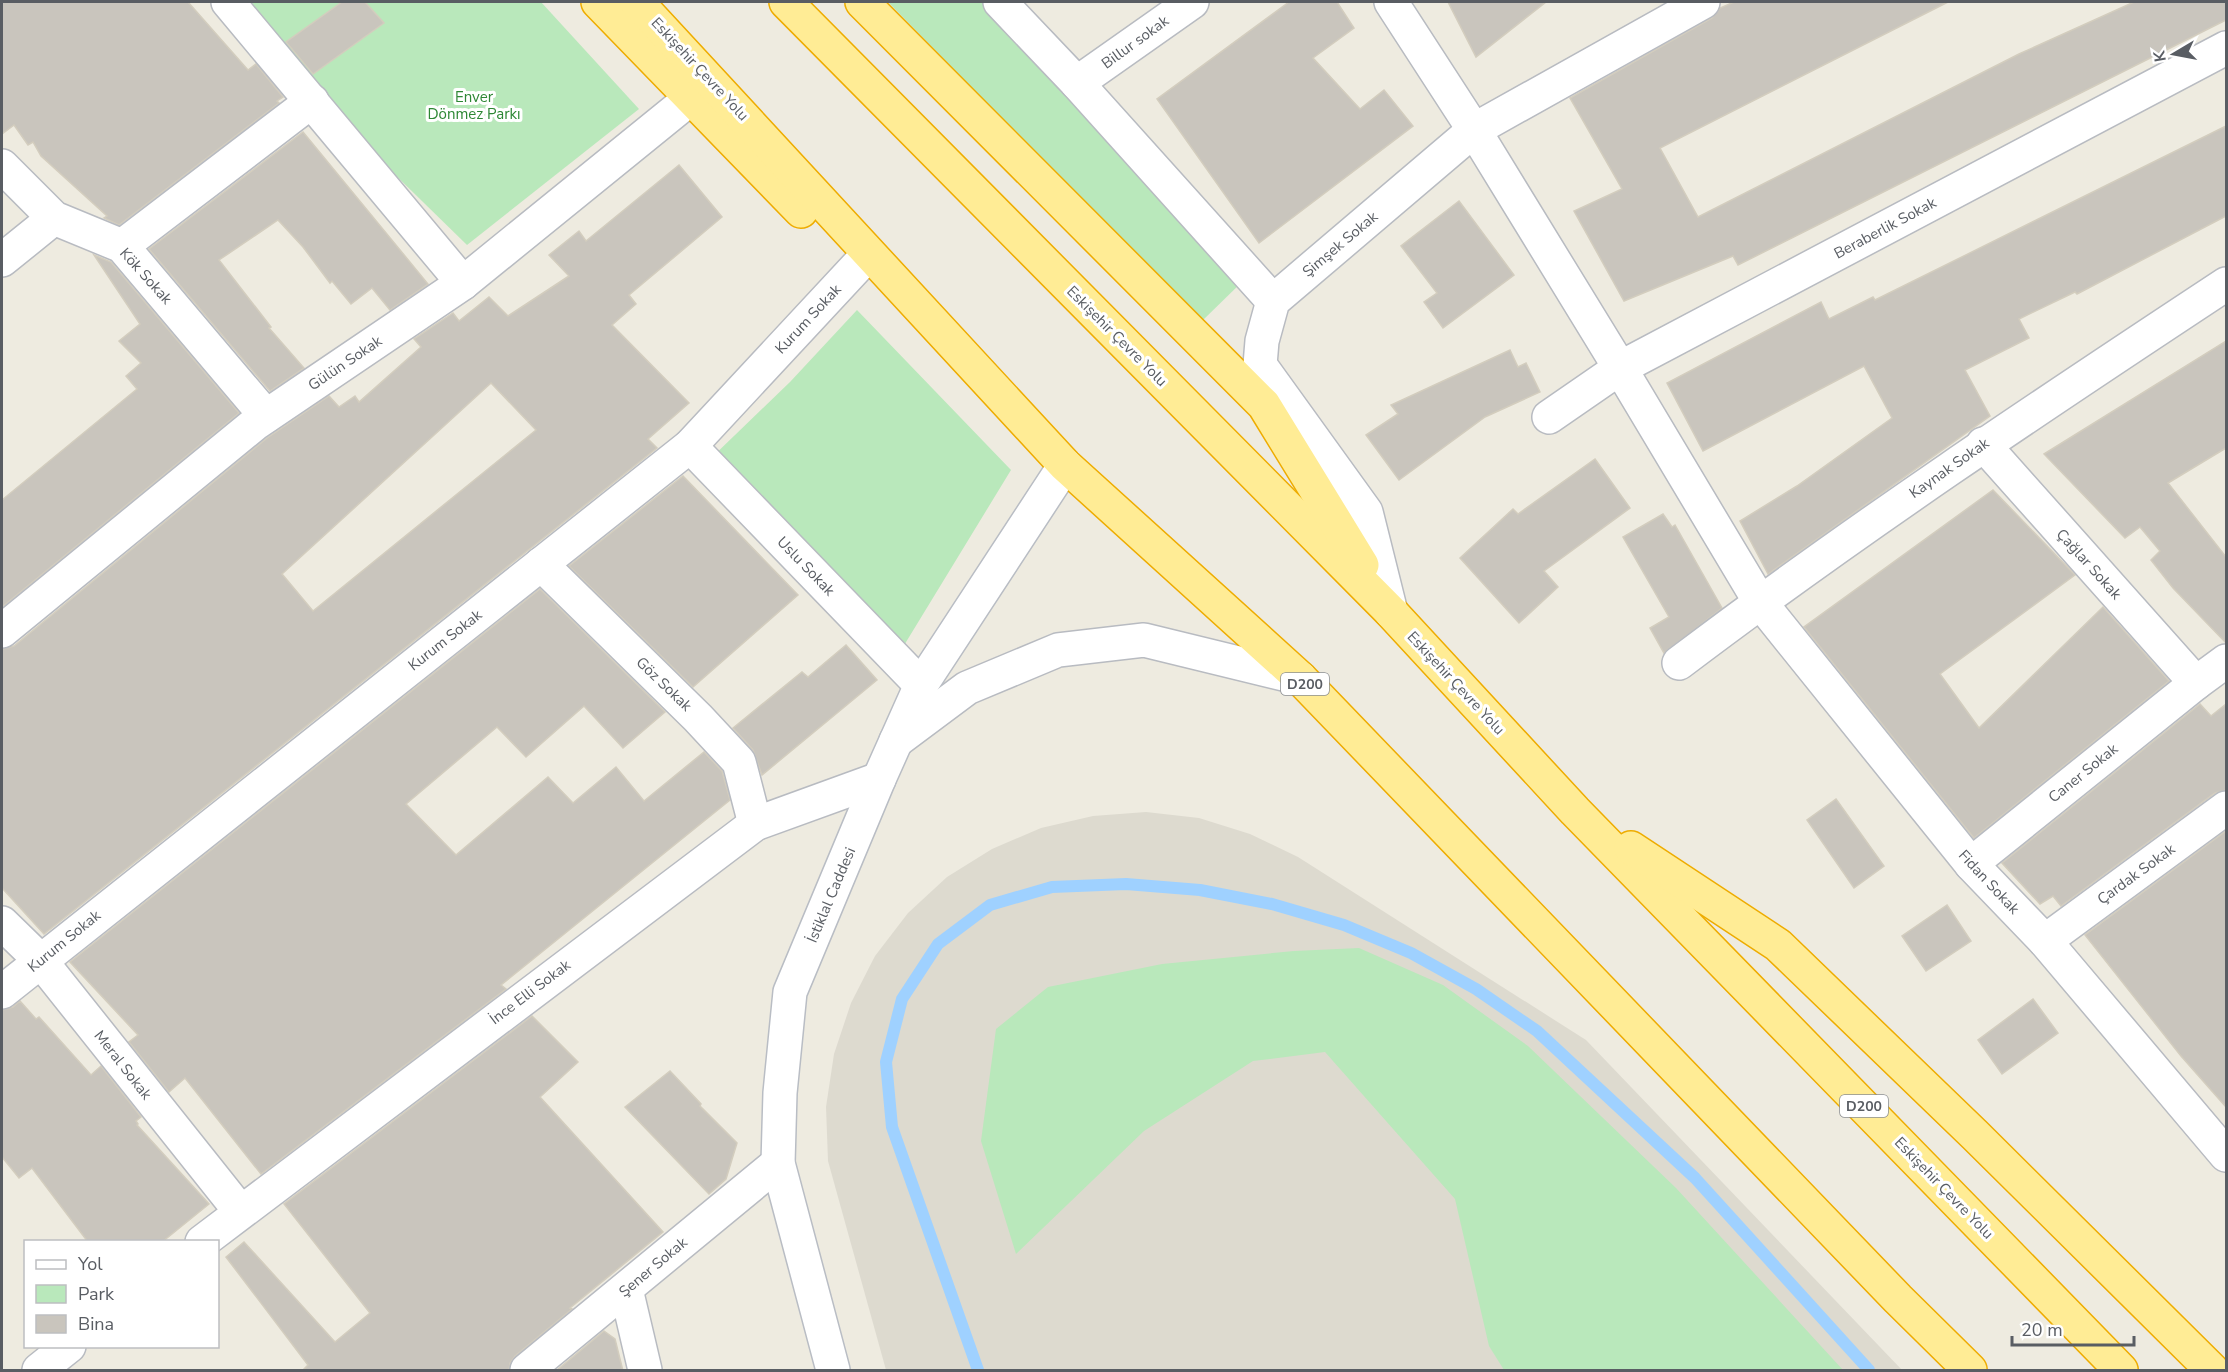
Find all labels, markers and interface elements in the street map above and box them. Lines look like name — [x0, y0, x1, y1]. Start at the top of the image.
street label: Billur sokak — [1097, 11, 1173, 73]
street label: Eskişehir Çevre Yolu — [647, 13, 753, 125]
north arrow — [2144, 24, 2204, 84]
text: K — [2148, 48, 2172, 64]
park label: Enver Dönmez Parkı — [427, 87, 521, 124]
street label: Beraberlik Sokak — [1830, 192, 1940, 263]
street label: Şimşek Sokak — [1298, 206, 1382, 281]
street label: Kök Sokak — [115, 244, 177, 309]
street label: Kurum Sokak — [770, 279, 846, 358]
street label: Eskişehir Çevre Yolu — [1062, 281, 1172, 391]
street label: Gülün Sokak — [304, 331, 386, 395]
street label: Kaynak Sokak — [1905, 433, 1993, 503]
street label: Çağlar Sokak — [2052, 524, 2126, 604]
street label: Uslu Sokak — [773, 532, 840, 600]
street label: Kurum Sokak — [404, 605, 486, 675]
street label: Eskişehir Çevre Yolu — [1403, 627, 1509, 739]
street label: Göz Sokak — [632, 652, 697, 716]
road number: D200 — [1281, 673, 1329, 695]
street label: Caner Sokak — [2044, 738, 2122, 807]
street label: Çardak Sokak — [2093, 839, 2179, 909]
street label: İstiklal Caddesi — [802, 844, 860, 946]
street label: Fidan Sokak — [1954, 845, 2024, 919]
street label: Kurum Sokak — [23, 905, 105, 977]
street label: İnce Elli Sokak — [485, 955, 575, 1029]
street label: Meral Sokak — [90, 1026, 157, 1104]
road number: D200 — [1840, 1095, 1888, 1117]
street label: Eskişehir Çevre Yolu — [1890, 1133, 1998, 1243]
street label: Şener Sokak — [615, 1232, 692, 1301]
legend — [24, 1240, 219, 1348]
text: Yol — [77, 1252, 103, 1276]
text: Park — [78, 1282, 115, 1306]
scale bar — [2012, 1309, 2134, 1347]
text: Bina — [78, 1312, 114, 1336]
text: 20 m — [2021, 1318, 2063, 1342]

